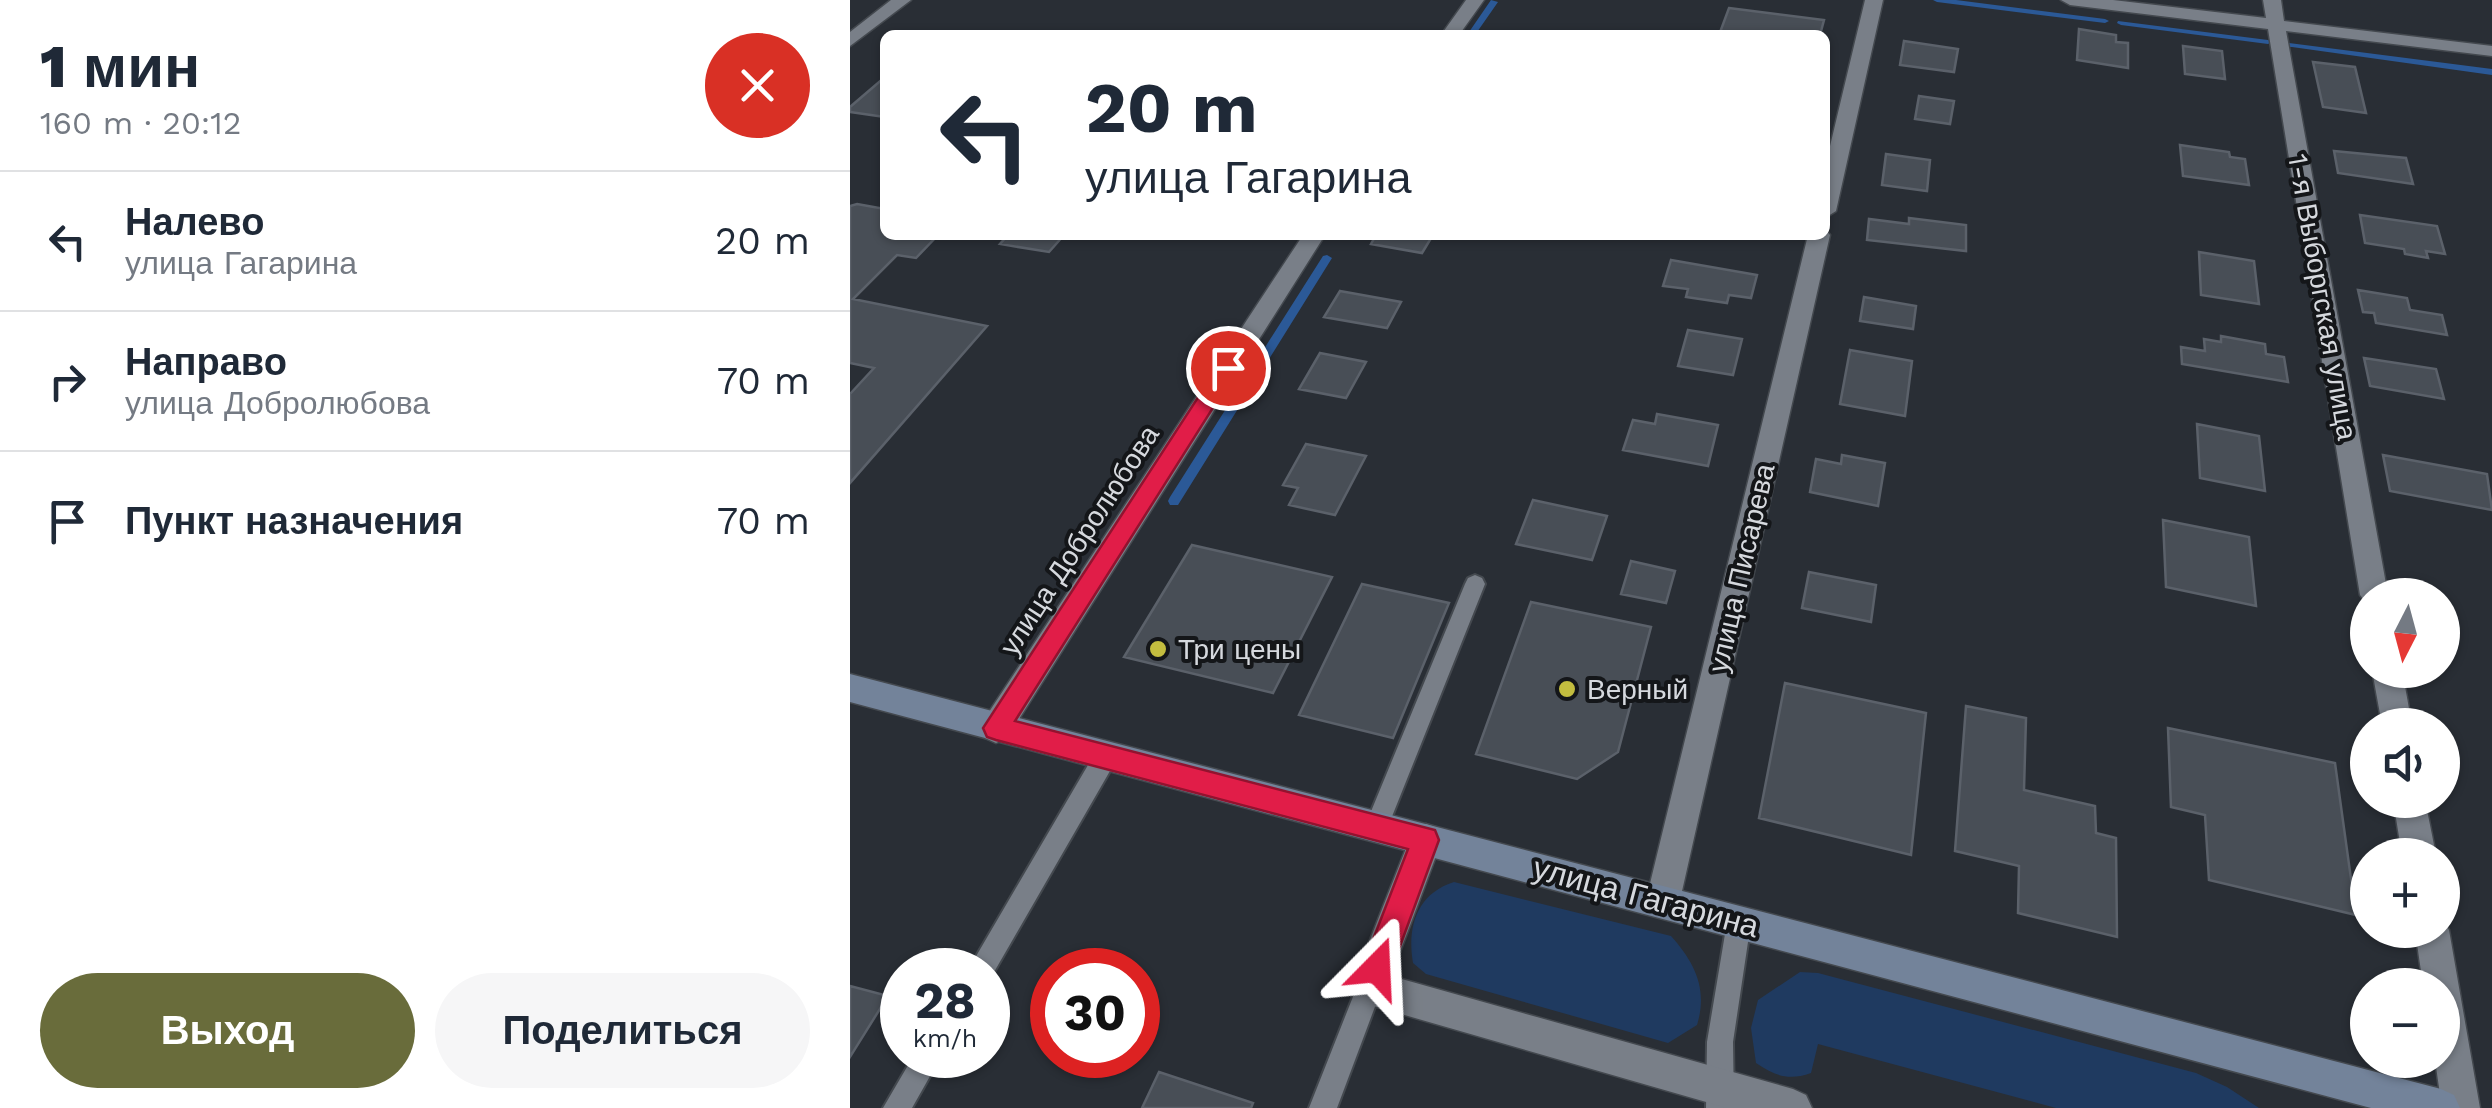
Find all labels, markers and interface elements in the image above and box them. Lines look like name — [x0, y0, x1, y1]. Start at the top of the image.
text: 1 мин — [40, 31, 200, 102]
button: close — [705, 33, 810, 138]
text: 20 m — [1085, 67, 1258, 149]
icon: left — [920, 70, 1050, 200]
text: 160 m · 20:12 — [40, 104, 241, 142]
text: улица Гагарина — [1085, 151, 1411, 204]
street label: 1-я Выборгская улица — [2281, 152, 2364, 443]
text: Налево — [125, 200, 264, 244]
icon: left — [40, 214, 95, 269]
text: 20 m — [715, 219, 810, 263]
text: улица Гагарина — [125, 244, 357, 282]
pin — [1186, 326, 1271, 411]
text: Направо — [125, 340, 287, 384]
icon: arrive — [1201, 341, 1256, 396]
icon: right — [40, 354, 95, 409]
text: 70 m — [717, 359, 810, 403]
text: улица Добролюбова — [125, 384, 430, 422]
street label: улица Добролюбова — [993, 419, 1166, 661]
street label: улица Писарева — [1701, 460, 1782, 676]
icon: arrive — [40, 494, 95, 549]
text: Пункт назначения — [125, 499, 463, 543]
text: 70 m — [717, 499, 810, 543]
north arrow — [2350, 578, 2460, 688]
map controls — [2350, 578, 2460, 1078]
place label: Три цены — [1178, 633, 1301, 666]
marker: Три цены — [1147, 638, 1169, 660]
place label: Верный — [1587, 673, 1688, 706]
marker: Верный — [1556, 678, 1578, 700]
button: sound — [2350, 708, 2460, 818]
button: + — [2350, 838, 2460, 948]
street label: улица Гагарина — [1529, 849, 1763, 945]
position arrow — [1325, 916, 1429, 1020]
speed limit sign: 30 — [1030, 948, 1160, 1078]
button: − — [2350, 968, 2460, 1078]
text: 28 — [914, 971, 976, 1030]
button: Выход — [40, 973, 415, 1088]
button: Поделиться — [435, 973, 810, 1088]
text: km/h — [913, 1024, 977, 1053]

